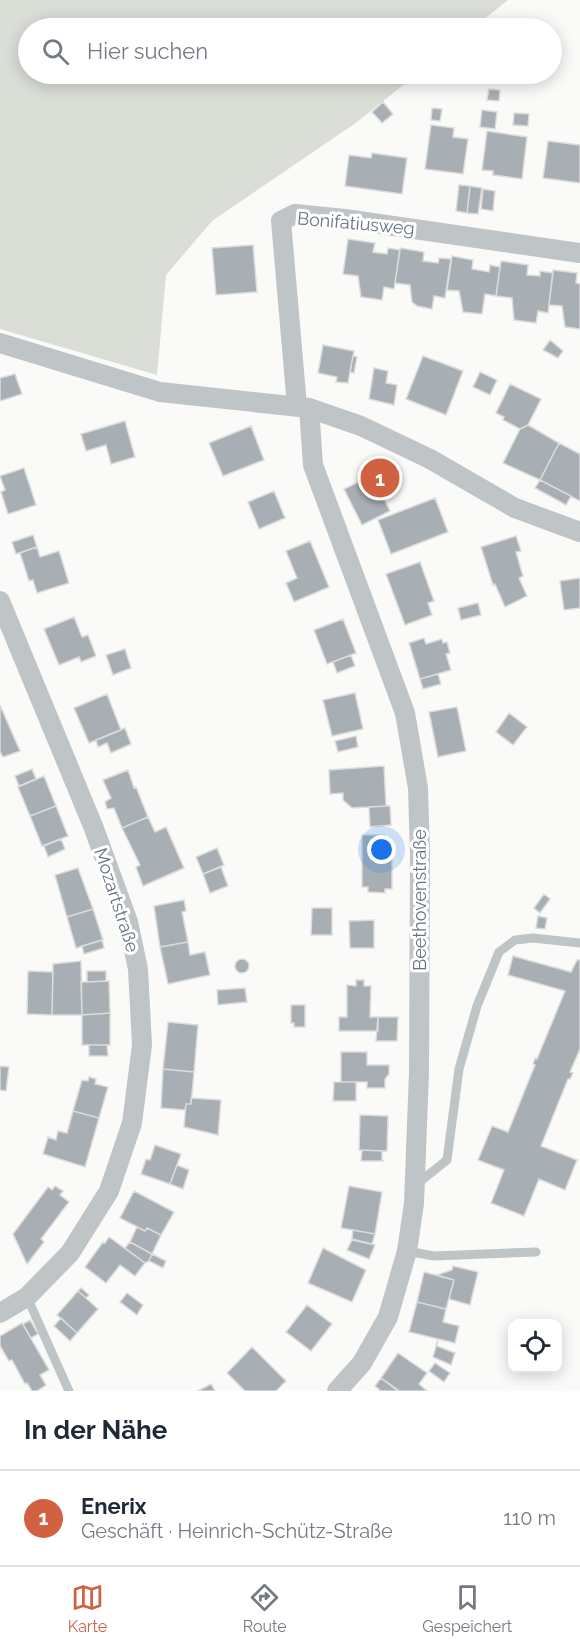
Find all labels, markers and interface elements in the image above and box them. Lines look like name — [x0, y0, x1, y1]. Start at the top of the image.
search box — [18, 18, 562, 84]
icon: search — [39, 35, 72, 68]
text: Hier suchen — [87, 38, 208, 64]
street label: Bonifatiusweg — [296, 207, 416, 239]
pin: 1 — [360, 456, 400, 500]
street label: Beethovenstraße — [409, 829, 430, 971]
your location — [367, 835, 396, 864]
street label: Mozartstraße — [90, 845, 144, 955]
map controls — [508, 1319, 562, 1373]
button: locate — [508, 1319, 562, 1373]
text: In der Nähe — [24, 1415, 167, 1445]
text: Enerix — [81, 1493, 146, 1519]
text: 1 — [39, 1506, 48, 1530]
text: 110 m — [503, 1506, 556, 1530]
text: Geschäft · Heinrich-Schütz-Straße — [81, 1519, 393, 1543]
tab: Karte — [68, 1581, 107, 1636]
tab: Route — [243, 1581, 287, 1636]
tab: Gespeichert — [422, 1581, 512, 1636]

